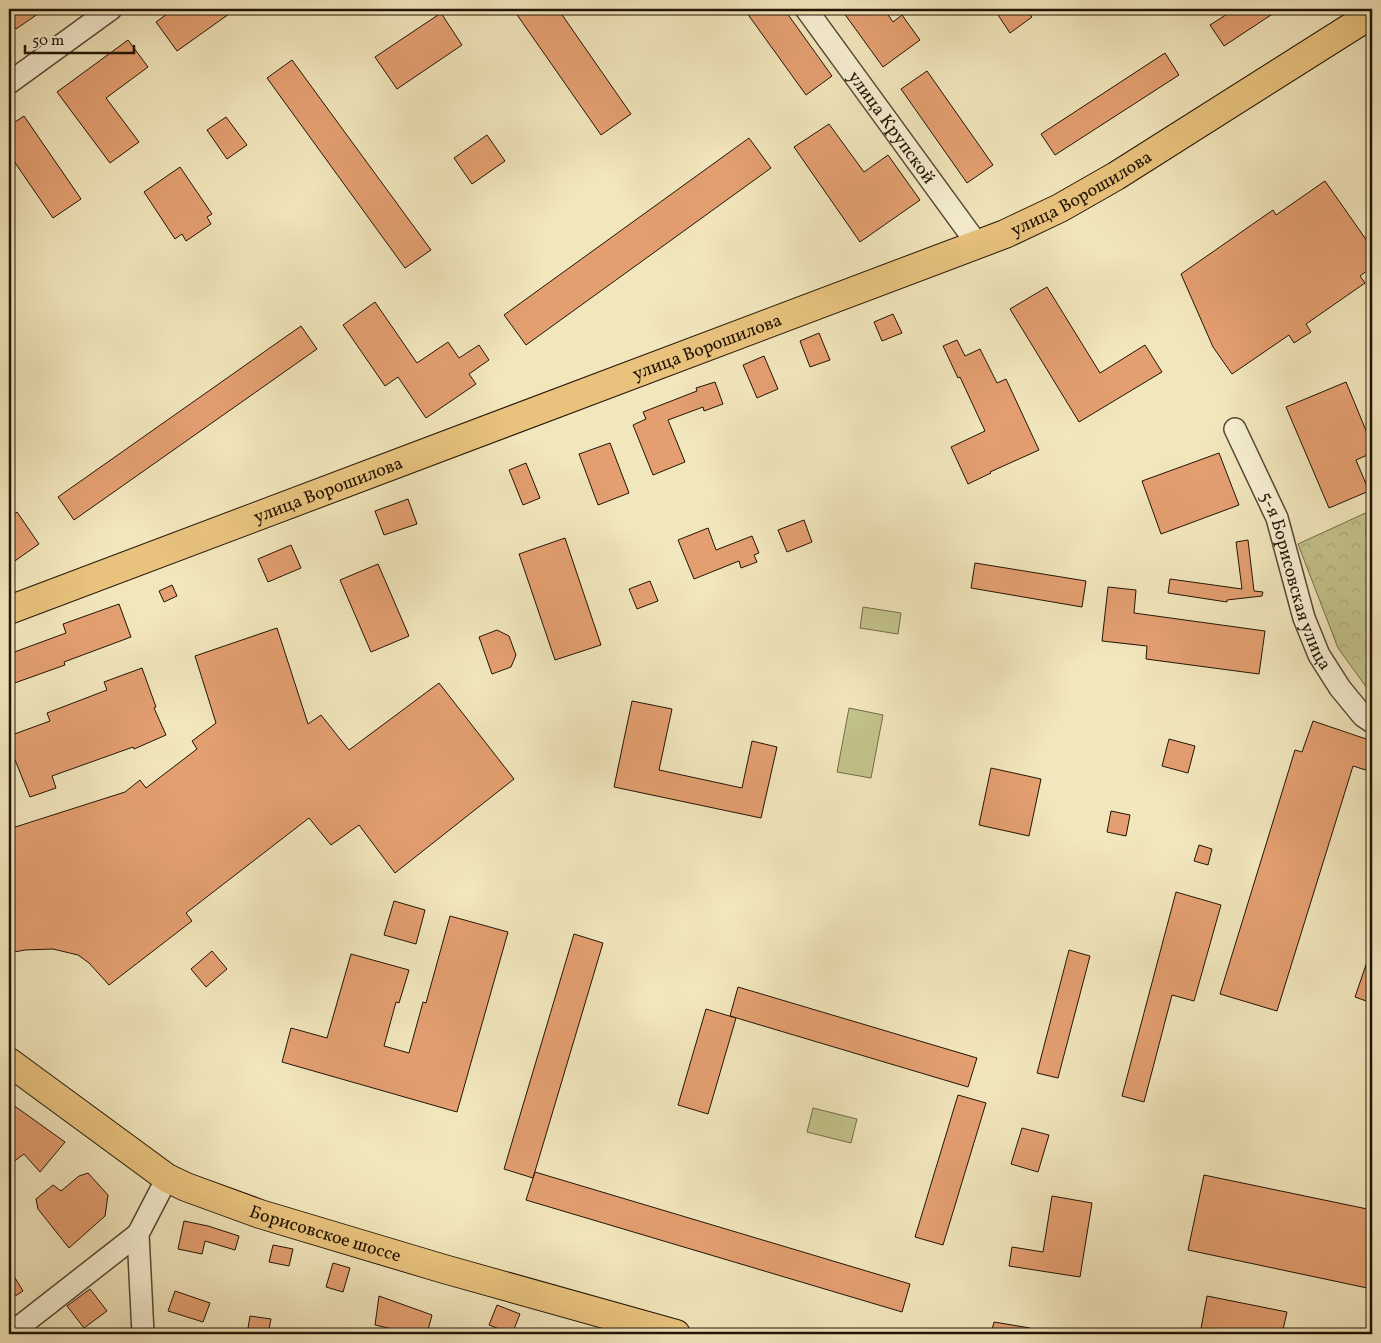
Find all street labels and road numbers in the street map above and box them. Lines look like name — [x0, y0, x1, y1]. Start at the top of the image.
street label: улица Крупской — [841, 66, 940, 190]
street label: улица Ворошилова — [1007, 145, 1157, 243]
street label: улица Ворошилова — [629, 308, 786, 388]
street label: улица Ворошилова — [250, 451, 407, 531]
street label: 5-я Борисовская улица — [1252, 488, 1337, 676]
street label: Борисовское шоссе — [246, 1200, 404, 1269]

